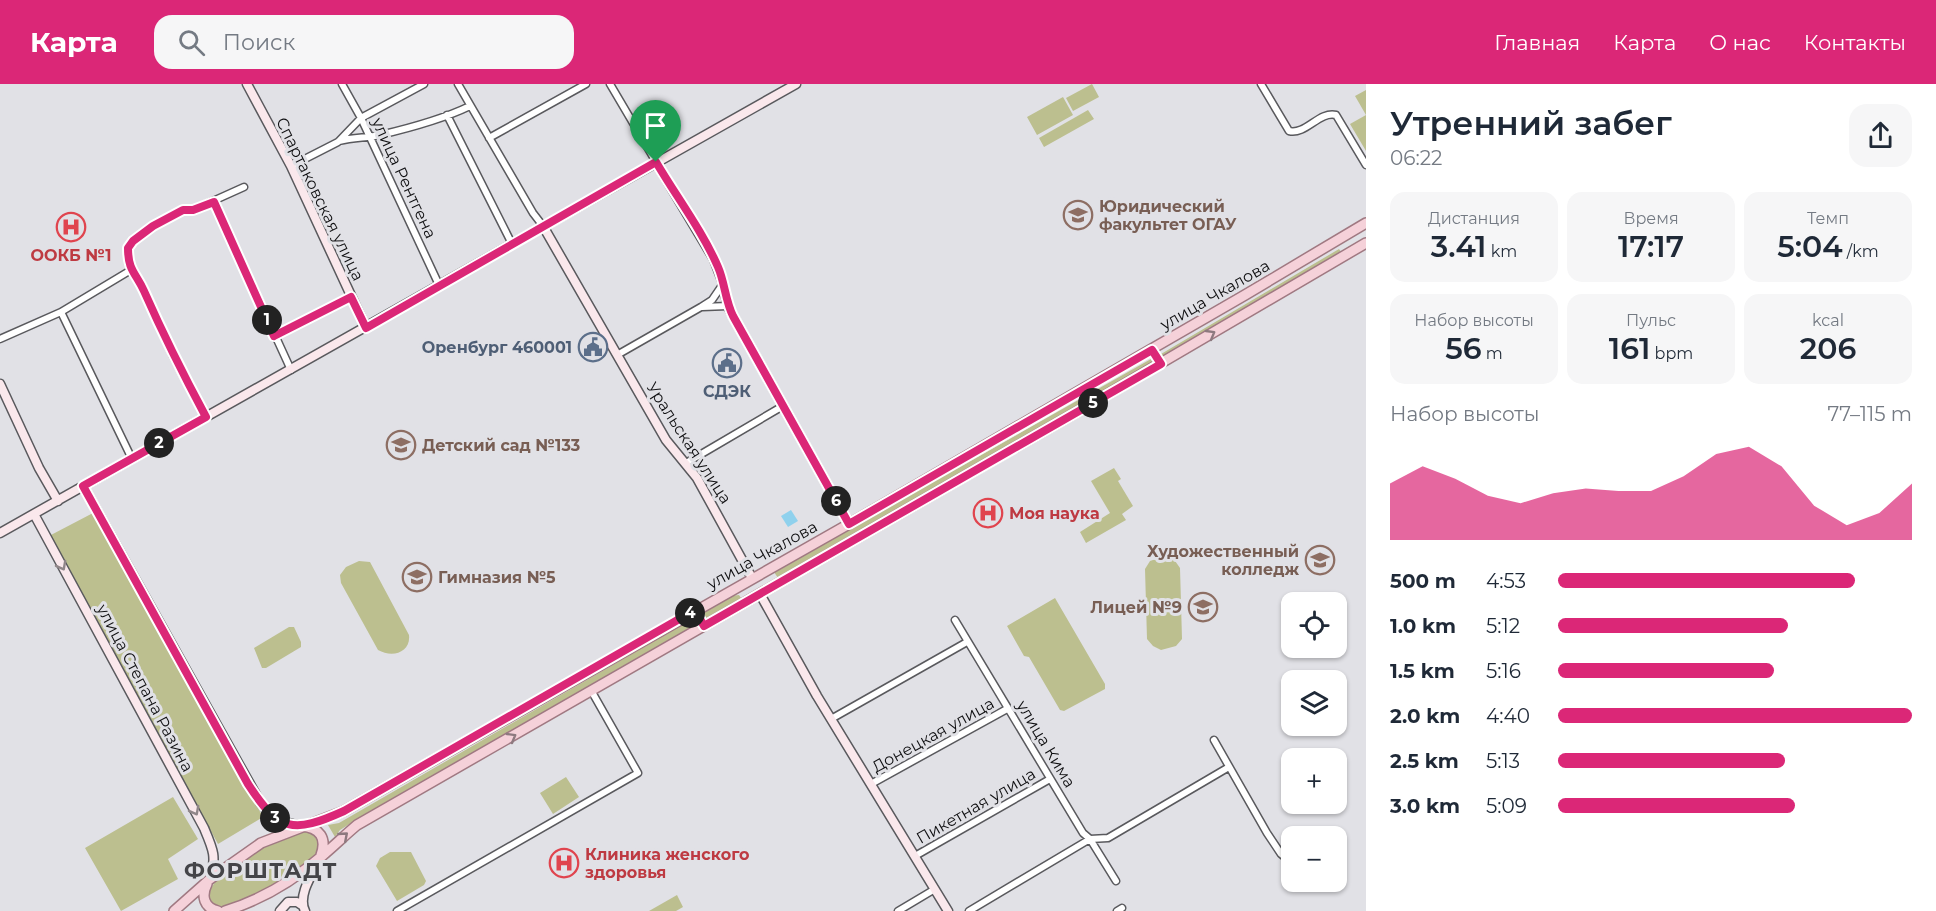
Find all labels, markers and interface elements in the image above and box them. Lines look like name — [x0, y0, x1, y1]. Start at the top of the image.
search box — [154, 15, 574, 69]
text: Карта — [30, 25, 118, 59]
icon: search — [175, 26, 208, 59]
text: Поиск — [223, 29, 295, 56]
text: Главная — [1494, 30, 1580, 55]
text: Карта — [1613, 30, 1676, 55]
text: О нас — [1709, 30, 1771, 55]
text: Контакты — [1804, 30, 1906, 55]
pin — [630, 100, 681, 162]
text: Утренний забег — [1390, 103, 1672, 143]
button: share — [1849, 104, 1912, 167]
icon: arrive — [639, 109, 672, 142]
street label: Спартаковская улица — [272, 114, 368, 284]
street label: улица Рентгена — [367, 114, 440, 241]
text: 06:22 — [1390, 146, 1442, 170]
place label: Юридический факультет ОГАУ — [1099, 197, 1237, 234]
school or university icon: Юридический факультет ОГАУ — [1062, 199, 1094, 231]
text: Дистанция — [1428, 209, 1520, 228]
text: Время — [1623, 209, 1679, 228]
text: Темп — [1807, 209, 1849, 228]
hospital icon: ООКБ №1 — [55, 211, 87, 243]
text: 3.41 — [1431, 228, 1487, 265]
text: 17:17 — [1618, 228, 1684, 265]
text: 5:04 — [1777, 228, 1843, 265]
text: km — [1487, 242, 1517, 261]
text: /km — [1843, 242, 1879, 261]
place label: ООКБ №1 — [31, 246, 111, 265]
street label: улица Чкалова — [1156, 256, 1273, 335]
pin: 1 — [252, 305, 282, 335]
text: 1 — [264, 310, 270, 329]
text: Набор высоты — [1414, 311, 1534, 330]
text: Пульс — [1626, 311, 1676, 330]
text: kcal — [1812, 311, 1844, 330]
one-way arrow — [1205, 330, 1215, 342]
text: 56 — [1445, 330, 1482, 367]
text: 161 — [1609, 330, 1650, 367]
text: 206 — [1800, 330, 1856, 367]
public building icon: Оренбург 460001 — [577, 331, 609, 363]
place label: Оренбург 460001 — [422, 338, 572, 357]
text: m — [1482, 344, 1503, 363]
text: bpm — [1650, 344, 1693, 363]
public building icon: СДЭК — [711, 347, 743, 379]
street label: Уральская улица — [643, 379, 735, 507]
place label: СДЭК — [703, 382, 751, 401]
pin: 5 — [1078, 388, 1108, 418]
text: 5 — [1088, 393, 1098, 412]
text: Набор высоты — [1390, 402, 1539, 426]
text: 77–115 m — [1828, 402, 1912, 426]
pin: 2 — [144, 428, 174, 458]
school or university icon: Детский сад №133 — [385, 429, 417, 461]
text: 2 — [154, 433, 164, 452]
place label: Детский сад №133 — [422, 436, 580, 455]
pin: 6 — [821, 486, 851, 516]
text: 6 — [831, 491, 841, 510]
hospital icon: Моя наука — [972, 497, 1004, 529]
place label: Моя наука — [1009, 504, 1100, 523]
street label: улица Чкалова — [703, 517, 821, 594]
place label: Художественный колледж — [1147, 542, 1299, 579]
school or university icon: Художественный колледж — [1304, 544, 1336, 576]
one-way arrow — [55, 560, 66, 570]
school or university icon: Гимназия №5 — [401, 561, 433, 593]
place label: Гимназия №5 — [438, 568, 556, 587]
text: 500 m — [1390, 569, 1456, 593]
text: 4:53 — [1486, 569, 1526, 593]
school or university icon: Лицей №9 — [1187, 591, 1219, 623]
map controls — [1281, 592, 1347, 892]
button: locate — [1281, 592, 1347, 658]
pin: 4 — [675, 598, 705, 628]
place label: Лицей №9 — [1090, 598, 1182, 617]
street label: улица Степана Разина — [92, 600, 197, 775]
text: 4 — [684, 603, 696, 622]
text: 1.0 km — [1390, 614, 1456, 638]
text: 5:12 — [1486, 614, 1520, 638]
text: 1.5 km — [1390, 659, 1455, 683]
text: 5:16 — [1486, 659, 1521, 683]
button: layers — [1281, 670, 1347, 736]
street label: Донецкая улица — [869, 694, 997, 776]
street label: улица Кима — [1012, 696, 1079, 791]
text: 2.0 km — [1390, 704, 1460, 728]
text: 4:40 — [1486, 704, 1530, 728]
one-way arrow — [506, 733, 516, 744]
button: + — [1281, 748, 1347, 814]
text: 2.5 km — [1390, 749, 1459, 773]
text: 5:13 — [1486, 749, 1520, 773]
street label: Пикетная улица — [913, 764, 1039, 848]
text: 3.0 km — [1390, 794, 1460, 818]
text: 5:09 — [1486, 794, 1527, 818]
pin: 3 — [260, 803, 290, 833]
one-way arrow — [188, 805, 199, 815]
text: 3 — [270, 808, 280, 827]
button: − — [1281, 826, 1347, 892]
one-way arrow — [337, 832, 348, 843]
place label: Клиника женского здоровья — [585, 845, 750, 882]
hospital icon: Клиника женского здоровья — [548, 847, 580, 879]
district label: ФОРШТАДТ — [184, 857, 338, 884]

